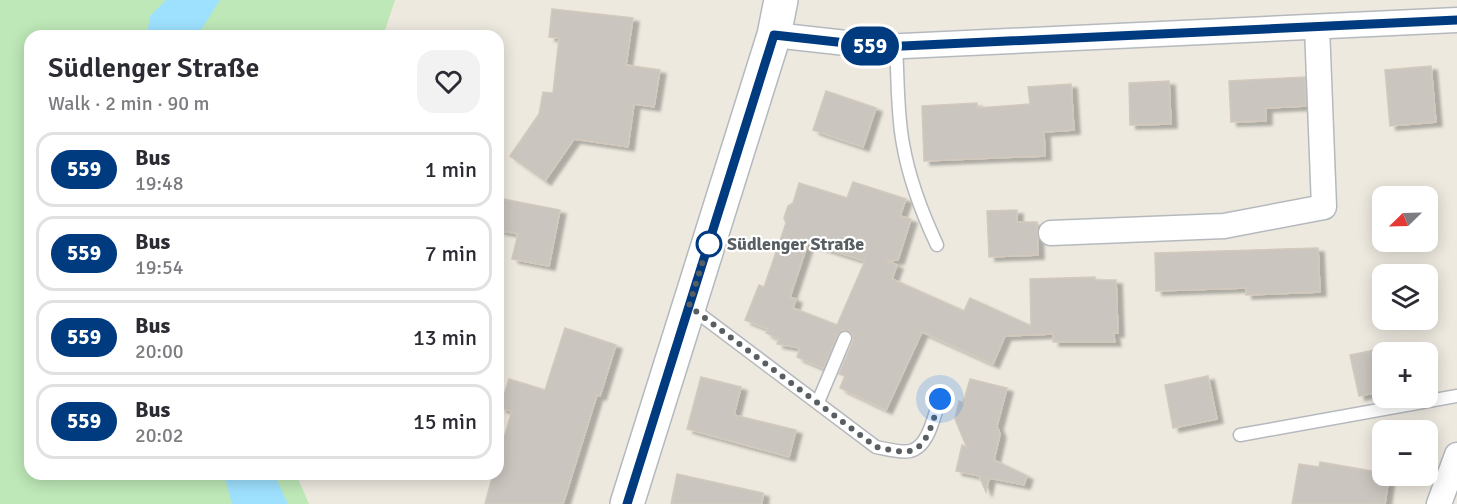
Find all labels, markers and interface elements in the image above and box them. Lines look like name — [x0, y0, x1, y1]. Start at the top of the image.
line badge: 559 — [836, 26, 904, 66]
text: 559 — [853, 33, 887, 59]
button: heart — [417, 50, 480, 113]
text: Südlenger Straße — [48, 51, 260, 85]
text: Walk · 2 min · 90 m — [48, 91, 210, 116]
text: Bus — [135, 144, 170, 171]
text: 559 — [67, 156, 101, 182]
text: 1 min — [425, 156, 477, 183]
text: 19:48 — [135, 171, 184, 196]
north arrow — [1372, 186, 1438, 252]
map controls — [1372, 186, 1438, 486]
text: Bus — [135, 228, 170, 255]
marker: Südlenger Straße — [696, 231, 722, 257]
place label: Südlenger Straße — [727, 233, 864, 255]
text: 559 — [67, 240, 101, 266]
text: 7 min — [425, 240, 477, 267]
text: 19:54 — [135, 255, 184, 280]
button: layers — [1372, 264, 1438, 330]
text: Bus — [135, 312, 170, 339]
text: 559 — [67, 324, 101, 350]
text: 13 min — [413, 324, 477, 351]
text: 20:00 — [135, 339, 184, 364]
button: + — [1372, 342, 1438, 408]
your location — [925, 384, 955, 414]
text: Bus — [135, 396, 170, 423]
text: 559 — [67, 408, 101, 434]
text: 15 min — [413, 408, 477, 435]
button: − — [1372, 420, 1438, 486]
text: 20:02 — [135, 423, 184, 448]

